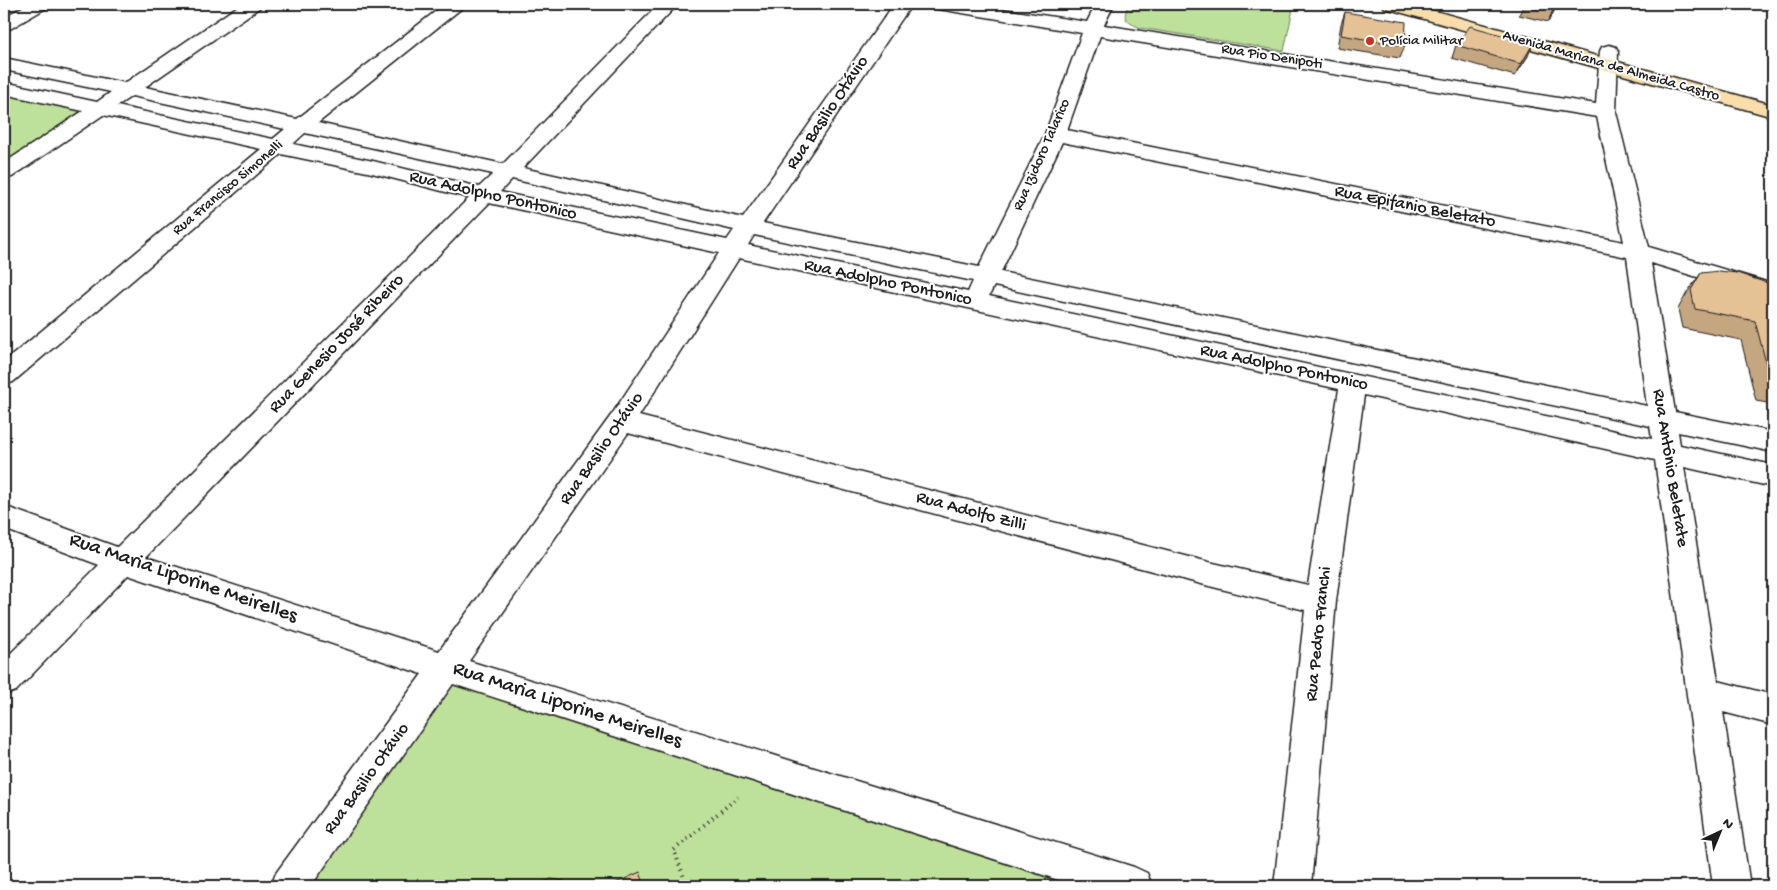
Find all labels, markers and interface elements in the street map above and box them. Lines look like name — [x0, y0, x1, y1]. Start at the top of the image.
street label: Avenida Mariana de Almeida Castro — [1501, 26, 1722, 106]
place label: Polícia Militar — [1379, 32, 1465, 50]
marker: Polícia Militar — [1364, 35, 1376, 47]
street label: Rua Pio Denipoti — [1220, 40, 1324, 74]
street label: Rua Basilio Otávio — [782, 52, 874, 174]
street label: Rua Izidoro Talarico — [1009, 96, 1075, 214]
street label: Rua Francisco Simonelli — [169, 136, 287, 240]
street label: Rua Adolpho Pontonico — [407, 167, 579, 225]
street label: Rua Epifanio Beletato — [1333, 181, 1497, 233]
street label: Rua Adolpho Pontonico — [802, 255, 974, 311]
street label: Rua Genesio José Ribeiro — [265, 270, 409, 418]
street label: Rua Adolpho Pontonico — [1198, 340, 1370, 396]
street label: Rua Antônio Beletate — [1647, 387, 1693, 549]
street label: Rua Basilio Otávio — [555, 389, 649, 509]
street label: Rua Adolfo Zilli — [914, 487, 1028, 537]
street label: Rua Maria Liporine Meirelles — [66, 528, 302, 630]
street label: Rua Pedro Franchi — [1301, 565, 1337, 703]
street label: Rua Maria Liporine Meirelles — [449, 657, 686, 755]
street label: Rua Basilio Otávio — [320, 719, 414, 839]
north arrow — [1694, 808, 1744, 858]
text: N — [1718, 815, 1736, 834]

